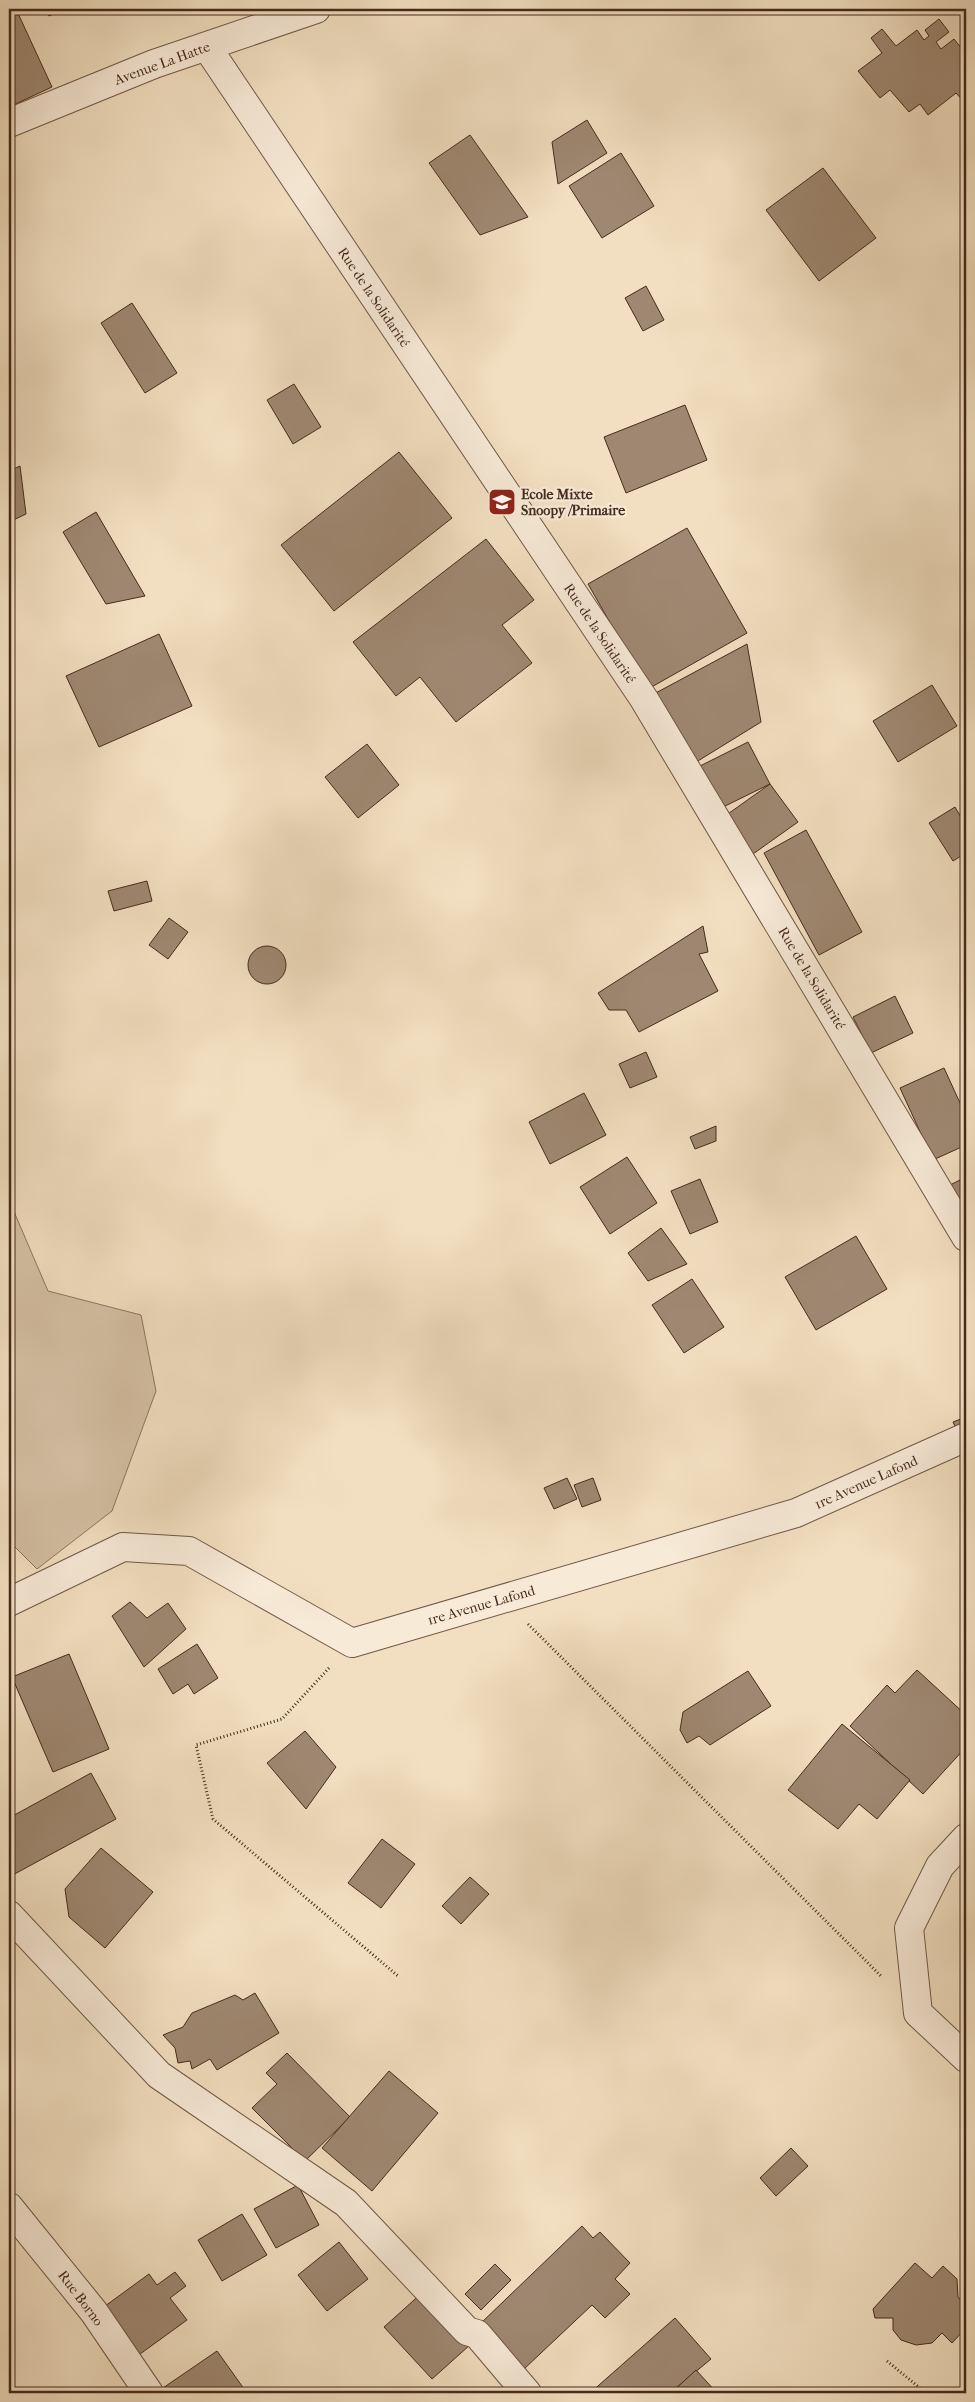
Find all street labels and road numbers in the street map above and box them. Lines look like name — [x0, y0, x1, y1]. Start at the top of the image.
street label: Avenue La Hatte — [111, 38, 212, 89]
street label: Rue de la Solidarité — [334, 244, 413, 350]
street label: Rue de la Solidarité — [560, 580, 639, 686]
street label: Rue de la Solidarité — [774, 924, 849, 1033]
street label: 1re Avenue Lafond — [812, 1452, 921, 1513]
street label: 1re Avenue Lafond — [425, 1582, 537, 1629]
street label: Rue Borno — [54, 2267, 107, 2329]

